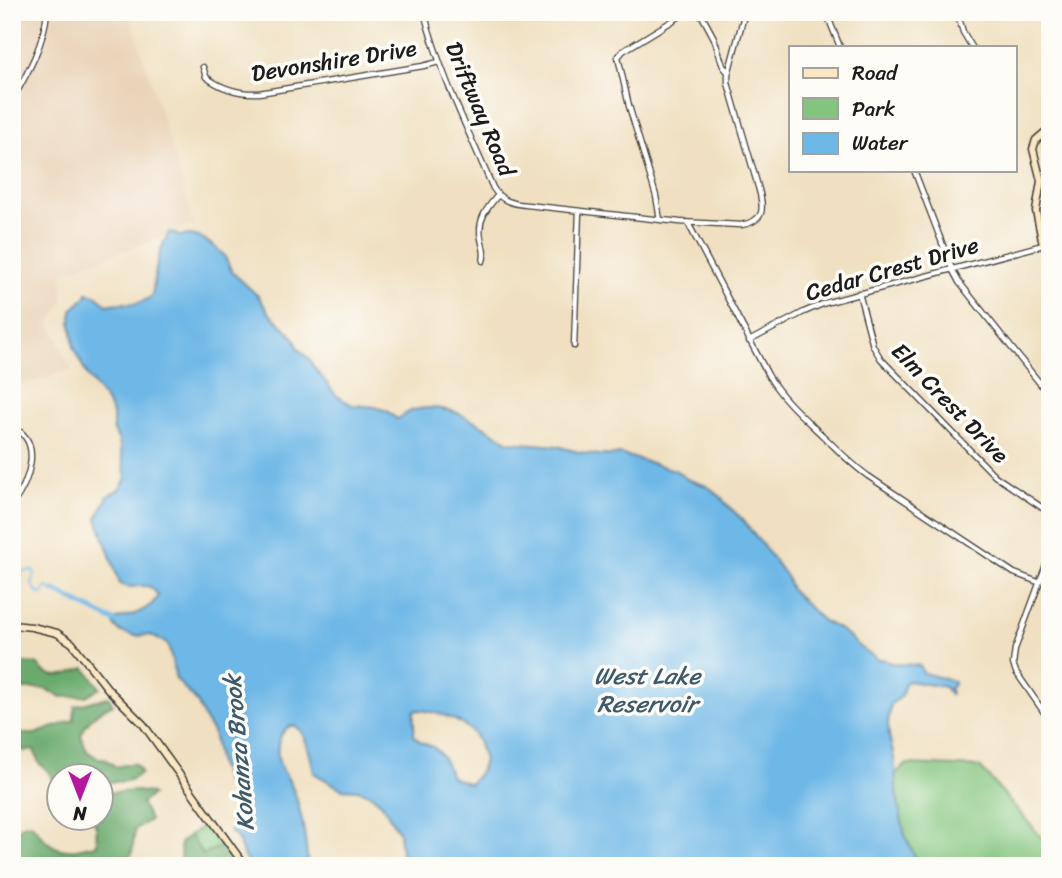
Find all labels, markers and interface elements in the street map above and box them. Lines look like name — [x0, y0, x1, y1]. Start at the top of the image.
street label: Devonshire Drive — [248, 28, 420, 94]
street label: Driftway Road — [433, 35, 528, 185]
legend — [789, 46, 1016, 172]
text: Road — [852, 54, 899, 92]
text: Park — [852, 90, 895, 128]
text: Water — [852, 124, 909, 162]
street label: Cedar Crest Drive — [800, 225, 984, 313]
street label: Elm Crest Drive — [881, 332, 1019, 474]
water label: West Lake Reservoir — [594, 655, 702, 725]
water label: Kohanza Brook — [211, 670, 267, 833]
north arrow — [46, 762, 116, 832]
text: N — [73, 797, 88, 830]

